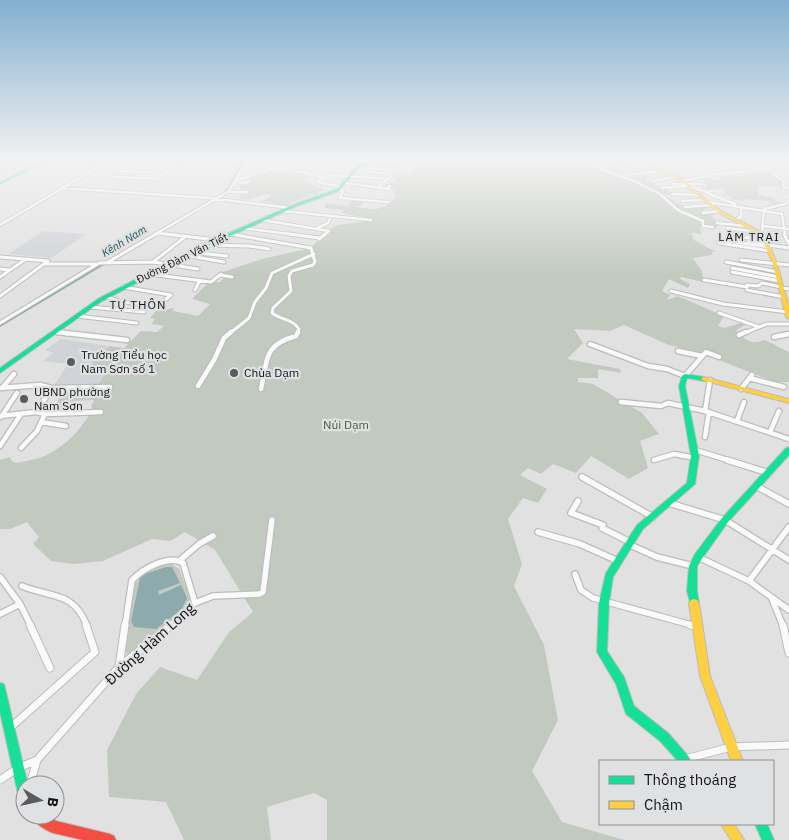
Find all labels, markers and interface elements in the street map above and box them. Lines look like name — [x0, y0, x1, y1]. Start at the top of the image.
water label: Kênh Nam — [99, 222, 149, 260]
district label: LÃM TRẠI — [718, 229, 780, 244]
street label: Đường Đàm Văn Tiết — [134, 230, 230, 286]
district label: TỰ THÔN — [109, 297, 167, 312]
place label: Trường Tiểu học Nam Sơn số 1 — [81, 347, 167, 376]
marker: Trường Tiểu học Nam Sơn số 1 — [65, 356, 77, 368]
place label: Chùa Dạm — [244, 365, 299, 380]
marker: Chùa Dạm — [228, 367, 240, 379]
place label: UBND phường Nam Sơn — [34, 384, 110, 413]
marker: UBND phường Nam Sơn — [18, 393, 30, 405]
park label: Núi Dạm — [323, 417, 369, 432]
street label: Đường Hàm Long — [101, 598, 199, 689]
legend — [599, 760, 774, 825]
text: Thông thoáng — [644, 770, 736, 789]
north arrow — [15, 775, 65, 825]
text: Chậm — [644, 795, 683, 814]
text: B — [43, 796, 62, 808]

